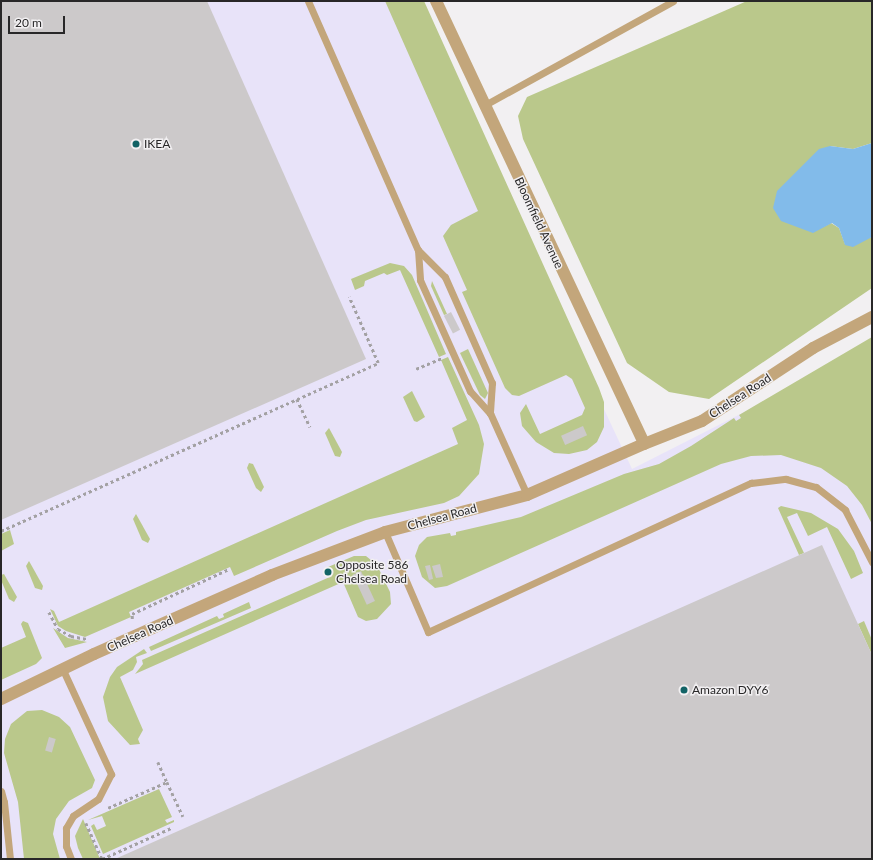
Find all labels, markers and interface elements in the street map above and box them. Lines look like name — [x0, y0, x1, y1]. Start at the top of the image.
scale bar — [10, 8, 67, 34]
text: 20 m — [15, 15, 42, 30]
place label: IKEA — [144, 137, 170, 151]
marker: IKEA — [131, 139, 141, 149]
street label: Bloomfield Avenue — [511, 175, 567, 271]
street label: Chelsea Road — [706, 371, 774, 421]
street label: Chelsea Road — [406, 501, 478, 533]
place label: Opposite 586 Chelsea Road — [336, 558, 408, 586]
marker: Opposite 586 Chelsea Road — [323, 567, 333, 577]
street label: Chelsea Road — [105, 613, 175, 655]
place label: Amazon DYY6 — [692, 683, 768, 697]
marker: Amazon DYY6 — [679, 685, 689, 695]

